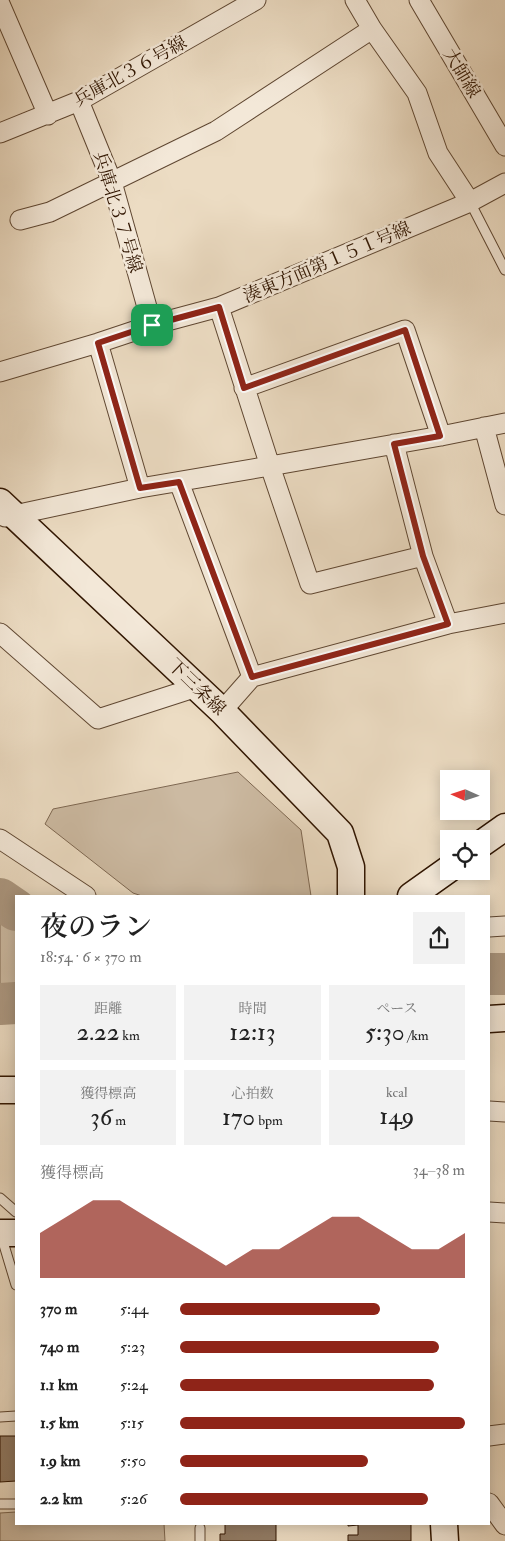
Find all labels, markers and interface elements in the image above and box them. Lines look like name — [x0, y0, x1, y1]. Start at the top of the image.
street label: 兵庫北３６号線 — [70, 31, 191, 112]
street label: 大師線 — [438, 44, 485, 102]
street label: 兵庫北３７号線 — [88, 149, 147, 276]
street label: 湊東方面第１５１号線 — [240, 217, 415, 308]
pin — [131, 304, 173, 346]
icon: arrive — [138, 311, 166, 339]
street label: 下三条線 — [163, 654, 231, 721]
north arrow — [440, 770, 490, 820]
map controls — [440, 770, 490, 880]
button: locate — [440, 830, 490, 880]
text: 夜のラン — [40, 910, 152, 945]
button: share — [413, 912, 465, 964]
text: 18:54 · 6 × 370 m — [40, 947, 142, 967]
text: 距離 — [94, 1000, 122, 1017]
text: 時間 — [238, 1000, 266, 1017]
text: ペース — [376, 1000, 417, 1017]
text: 2.22 — [76, 1017, 119, 1048]
text: 12:13 — [229, 1017, 276, 1048]
text: 5:30 — [365, 1017, 405, 1048]
text: km — [119, 1027, 140, 1044]
text: /km — [405, 1027, 429, 1044]
text: kcal — [386, 1084, 408, 1101]
text: 獲得標高 — [80, 1085, 136, 1102]
text: 心拍数 — [231, 1085, 273, 1102]
text: 149 — [379, 1101, 414, 1132]
text: 36 — [90, 1102, 112, 1133]
text: 170 — [222, 1102, 255, 1133]
text: m — [112, 1112, 126, 1129]
text: bpm — [255, 1112, 283, 1129]
text: 34–38 m — [413, 1160, 465, 1180]
text: 獲得標高 — [40, 1163, 104, 1183]
text: 370 m — [40, 1299, 77, 1319]
text: 5:44 — [120, 1299, 148, 1319]
text: 740 m — [40, 1337, 80, 1357]
text: 5:23 — [120, 1337, 145, 1357]
text: 1.1 km — [40, 1375, 78, 1395]
text: 5:24 — [120, 1375, 148, 1395]
text: 1.5 km — [40, 1413, 79, 1433]
text: 5:15 — [120, 1413, 144, 1433]
text: 1.9 km — [40, 1451, 80, 1471]
text: 5:50 — [120, 1451, 146, 1471]
text: 2.2 km — [40, 1489, 83, 1509]
text: 5:26 — [120, 1489, 147, 1509]

